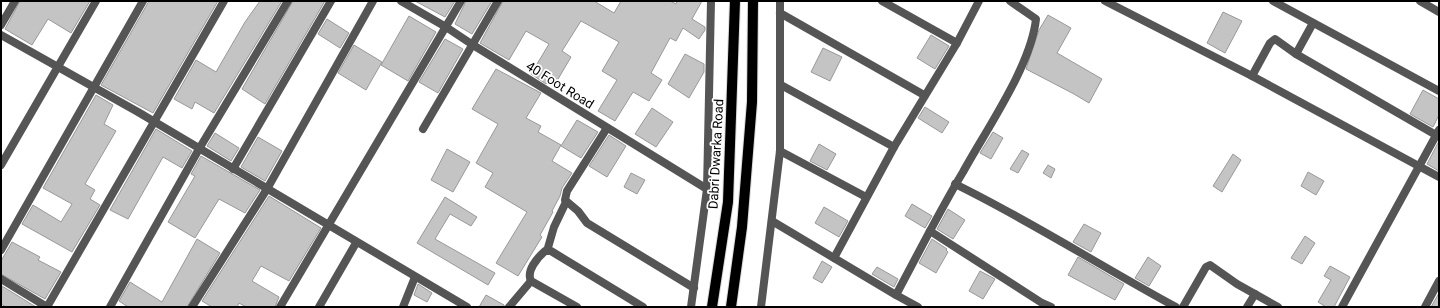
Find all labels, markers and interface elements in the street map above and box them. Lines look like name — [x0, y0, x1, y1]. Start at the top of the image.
street label: 40 Foot Road — [523, 58, 597, 112]
street label: Dabri Dwarka Road — [706, 99, 726, 209]

